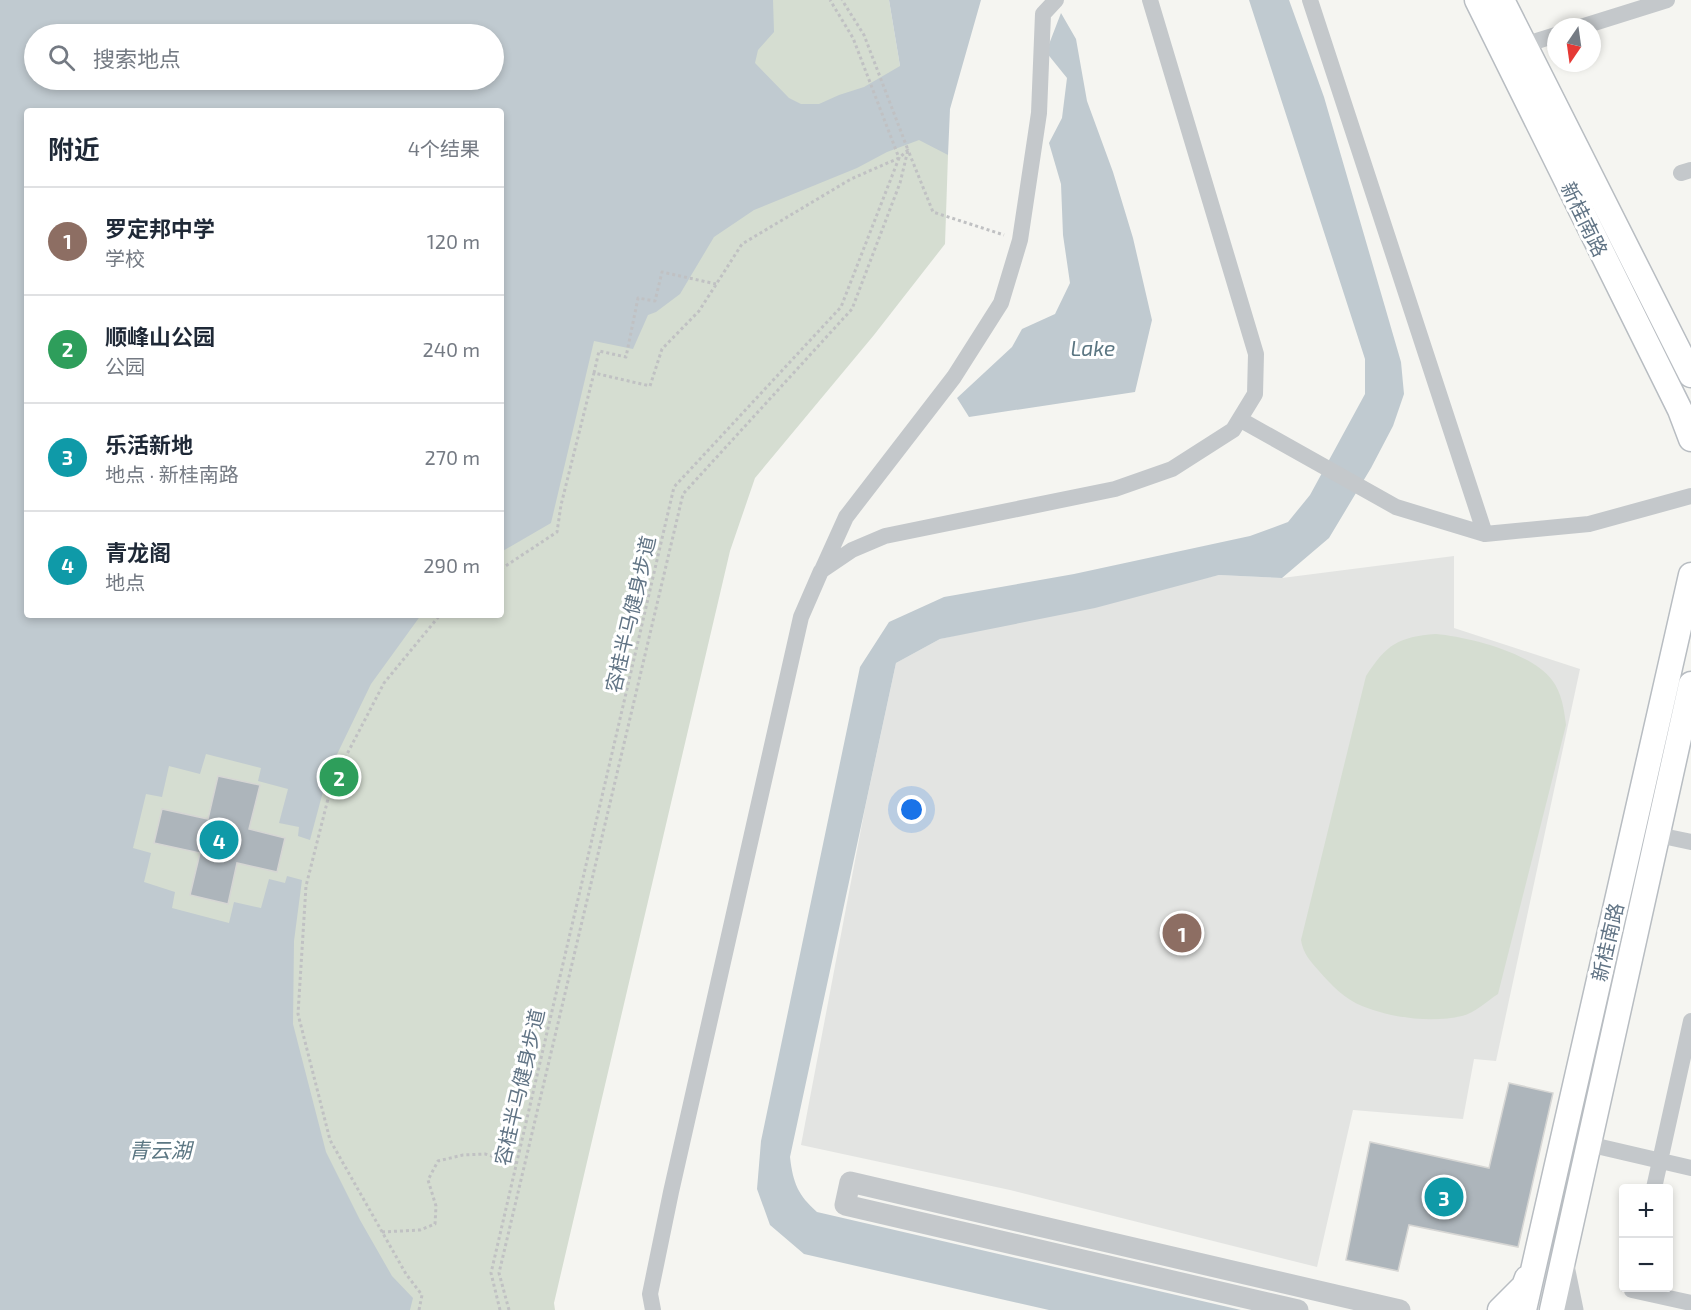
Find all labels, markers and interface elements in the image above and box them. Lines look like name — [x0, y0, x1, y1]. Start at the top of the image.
north arrow — [1547, 18, 1601, 72]
search box — [24, 24, 504, 90]
icon: search — [45, 41, 78, 74]
text: 搜索地点 — [93, 45, 181, 71]
text: 附近 — [48, 133, 100, 164]
text: 4个结果 — [408, 136, 480, 160]
street label: 新桂南路 — [1557, 178, 1613, 260]
text: 罗定邦中学 — [105, 215, 215, 241]
text: 1 — [63, 229, 72, 253]
text: 120 m — [427, 229, 480, 253]
text: 学校 — [105, 246, 145, 270]
text: 顺峰山公园 — [105, 323, 215, 349]
water label: Lake — [1071, 335, 1115, 360]
text: 2 — [62, 337, 73, 361]
text: 240 m — [422, 337, 480, 361]
text: 公园 — [105, 354, 145, 378]
text: 乐活新地 — [105, 431, 193, 457]
text: 3 — [62, 445, 73, 469]
text: 270 m — [424, 445, 480, 469]
text: 地点 · 新桂南路 — [105, 462, 239, 486]
street label: 容桂半马健身步道 — [600, 533, 660, 695]
text: 青龙阁 — [105, 539, 171, 565]
text: 4 — [61, 553, 74, 577]
text: 290 m — [423, 553, 480, 577]
text: 地点 — [105, 570, 145, 594]
pin: 2 — [320, 754, 358, 800]
your location — [897, 795, 926, 824]
pin: 4 — [200, 818, 238, 862]
street label: 新桂南路 — [1586, 900, 1628, 984]
pin: 1 — [1162, 910, 1202, 956]
street label: 容桂半马健身步道 — [489, 1006, 549, 1168]
water label: 青云湖 — [129, 1137, 194, 1162]
pin: 3 — [1424, 1174, 1464, 1220]
map controls — [1619, 1184, 1673, 1292]
button: + — [1619, 1184, 1673, 1238]
button: − — [1619, 1238, 1673, 1292]

